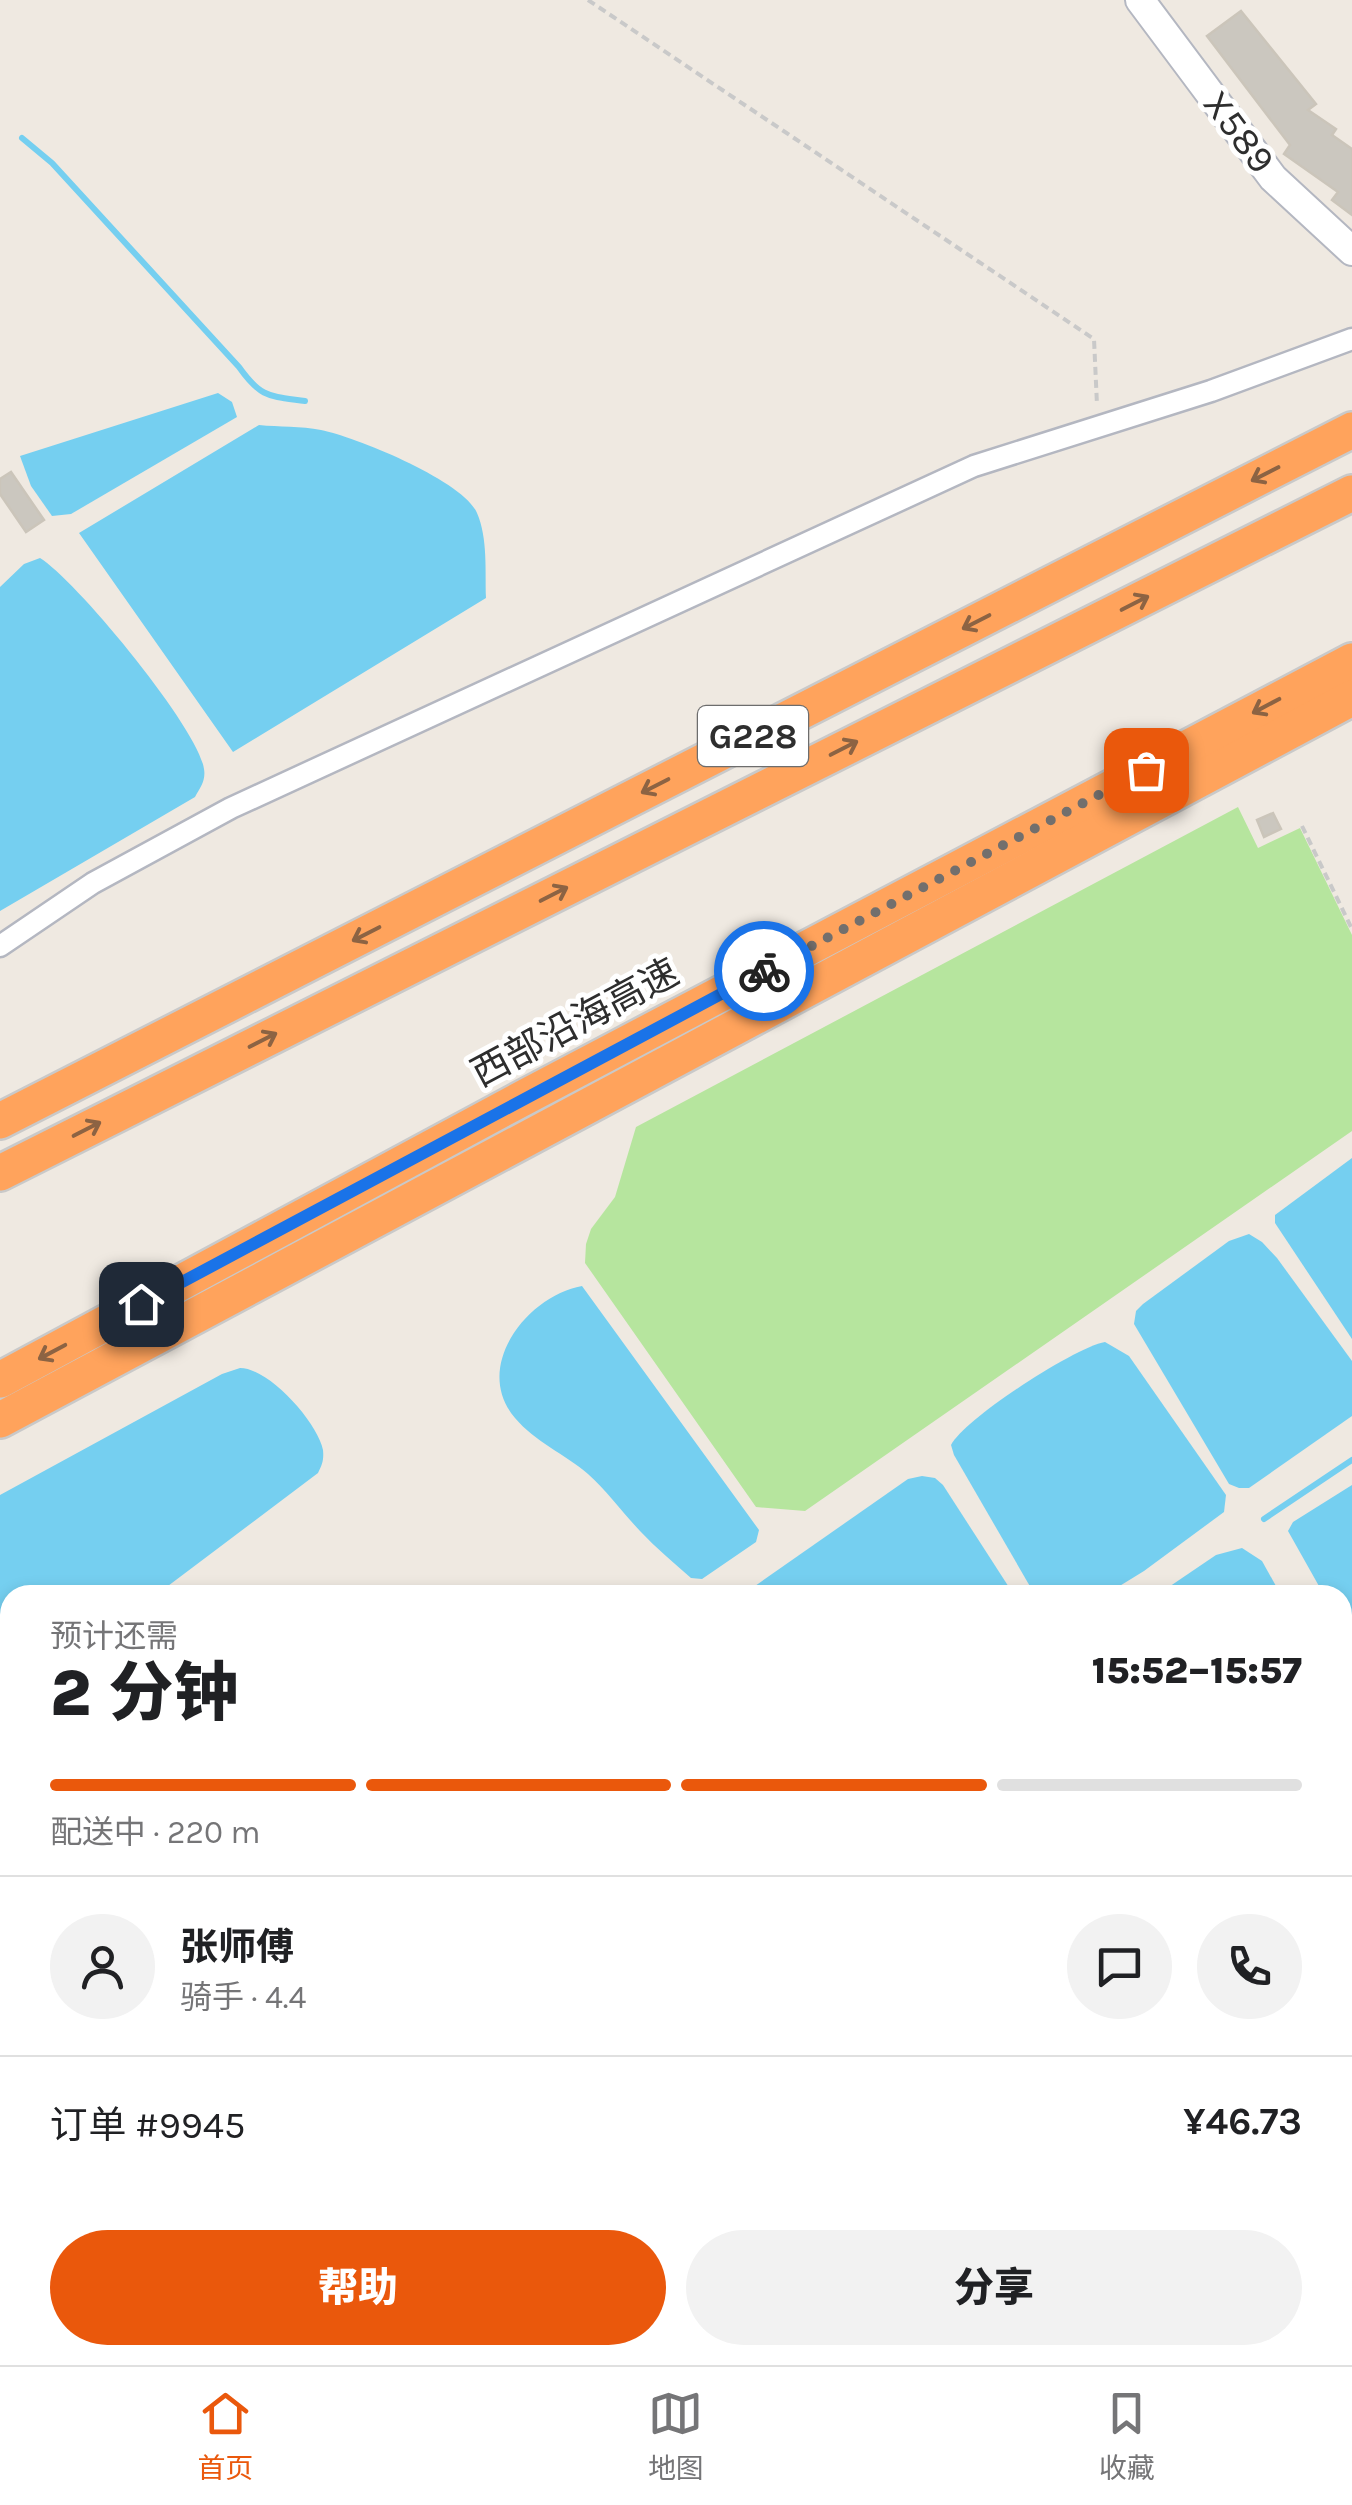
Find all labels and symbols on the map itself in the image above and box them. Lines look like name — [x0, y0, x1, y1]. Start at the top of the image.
street label: X589 — [1194, 82, 1284, 182]
one-way arrow — [1251, 465, 1281, 484]
one-way arrow — [1119, 592, 1149, 611]
one-way arrow — [961, 613, 991, 632]
one-way arrow — [1251, 697, 1281, 716]
road number: G228 — [698, 706, 808, 766]
pin — [1104, 728, 1189, 813]
one-way arrow — [829, 738, 858, 757]
one-way arrow — [641, 777, 671, 796]
one-way arrow — [538, 884, 568, 903]
courier — [714, 921, 814, 1021]
one-way arrow — [352, 925, 382, 944]
street label: 西部沿海高速 — [464, 950, 686, 1096]
one-way arrow — [247, 1029, 277, 1048]
one-way arrow — [72, 1119, 101, 1138]
pin — [99, 1262, 184, 1347]
one-way arrow — [38, 1343, 67, 1362]

